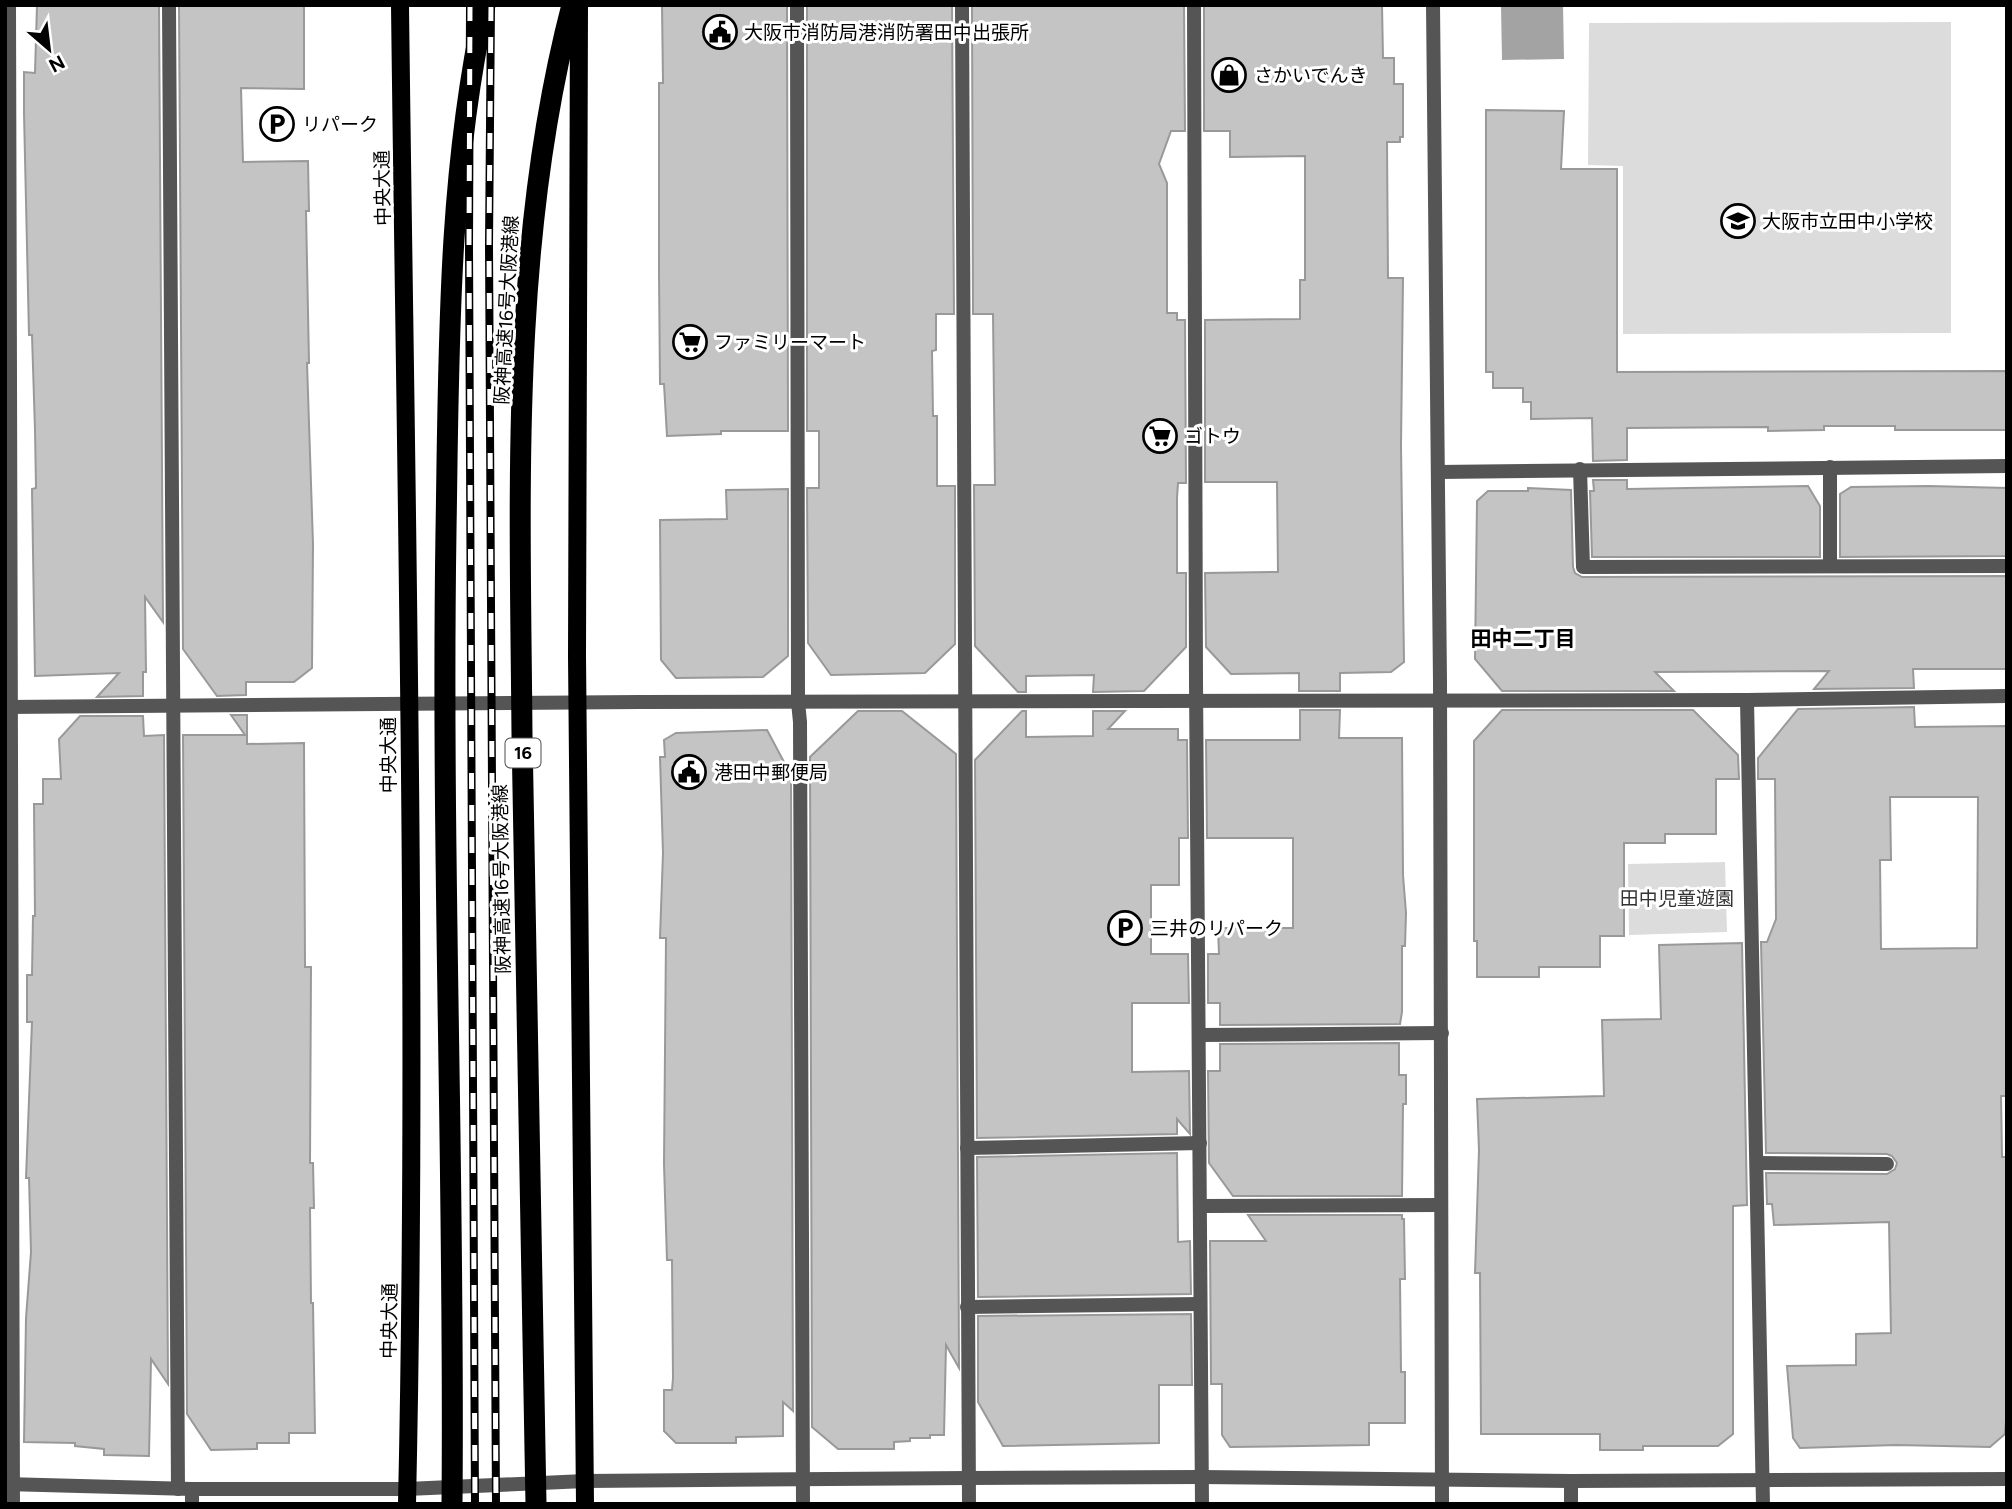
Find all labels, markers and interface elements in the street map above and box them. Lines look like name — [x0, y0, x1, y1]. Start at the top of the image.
public building icon: 大阪市消防局港消防署田中出張所 — [701, 13, 739, 51]
north arrow — [14, 14, 84, 84]
place label: 大阪市消防局港消防署田中出張所 — [744, 21, 1029, 44]
text: N — [45, 50, 69, 77]
shop icon: さかいでんき — [1210, 56, 1248, 94]
place label: さかいでんき — [1254, 64, 1367, 87]
parking icon: リパーク — [258, 105, 296, 143]
place label: リパーク — [302, 113, 378, 136]
street label: 中央大通 — [370, 150, 395, 226]
school or university icon: 大阪市立田中小学校 — [1719, 202, 1757, 240]
place label: 大阪市立田中小学校 — [1762, 210, 1933, 233]
street label: 阪神高速16号大阪港線 — [490, 215, 523, 405]
supermarket icon: ファミリーマート — [671, 323, 709, 361]
place label: ファミリーマート — [714, 331, 866, 354]
supermarket icon: ゴトウ — [1141, 417, 1179, 455]
place label: ゴトウ — [1184, 425, 1241, 448]
district label: 田中二丁目 — [1471, 626, 1576, 651]
street label: 中央大通 — [377, 717, 400, 793]
road number: 16 — [505, 738, 540, 768]
public building icon: 港田中郵便局 — [670, 753, 708, 791]
place label: 港田中郵便局 — [714, 761, 828, 784]
street label: 阪神高速16号大阪港線 — [488, 784, 515, 974]
park label: 田中児童遊園 — [1620, 887, 1734, 910]
parking icon: 三井のリパーク — [1106, 909, 1144, 947]
place label: 三井のリパーク — [1150, 917, 1283, 940]
street label: 中央大通 — [377, 1283, 402, 1359]

